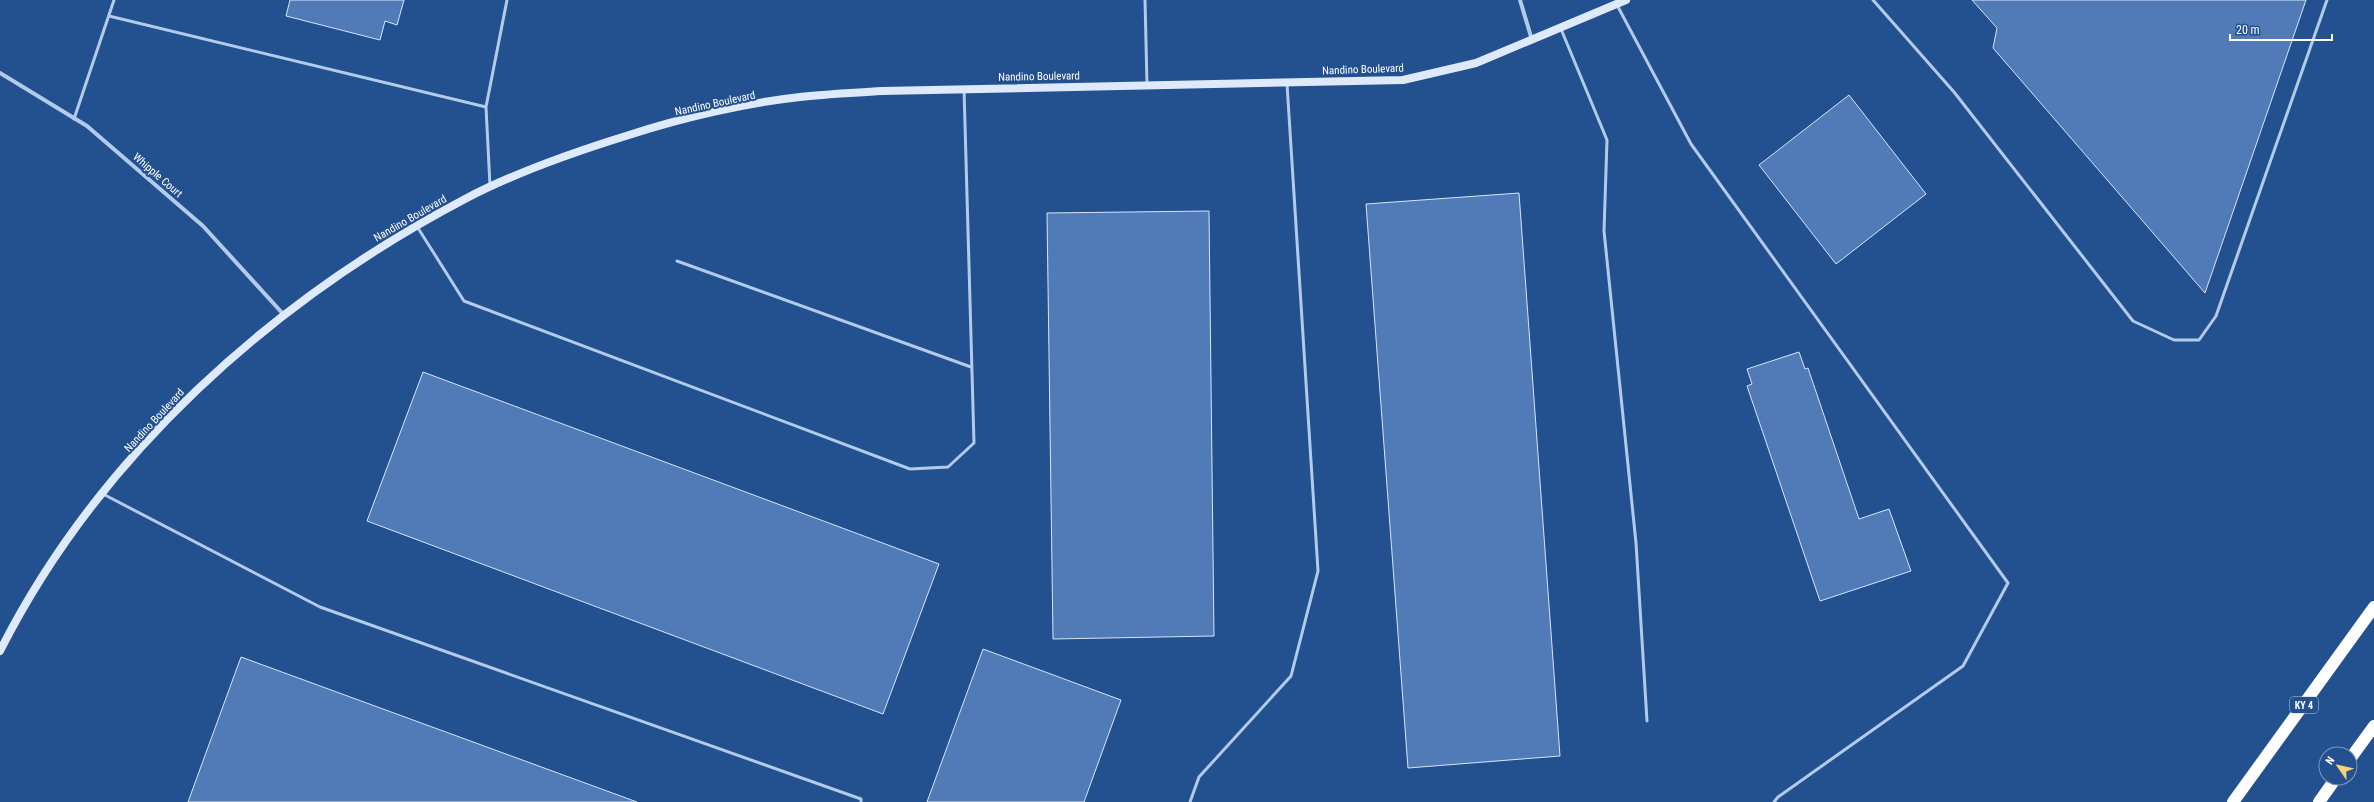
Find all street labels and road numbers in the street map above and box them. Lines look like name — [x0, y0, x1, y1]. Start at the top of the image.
street label: Nandino Boulevard — [1322, 62, 1404, 77]
street label: Nandino Boulevard — [998, 69, 1080, 84]
street label: Nandino Boulevard — [674, 89, 756, 118]
street label: Whipple Court — [130, 150, 185, 200]
street label: Nandino Boulevard — [372, 192, 449, 245]
street label: Nandino Boulevard — [122, 386, 187, 455]
road number: KY 4 — [2290, 697, 2318, 713]

